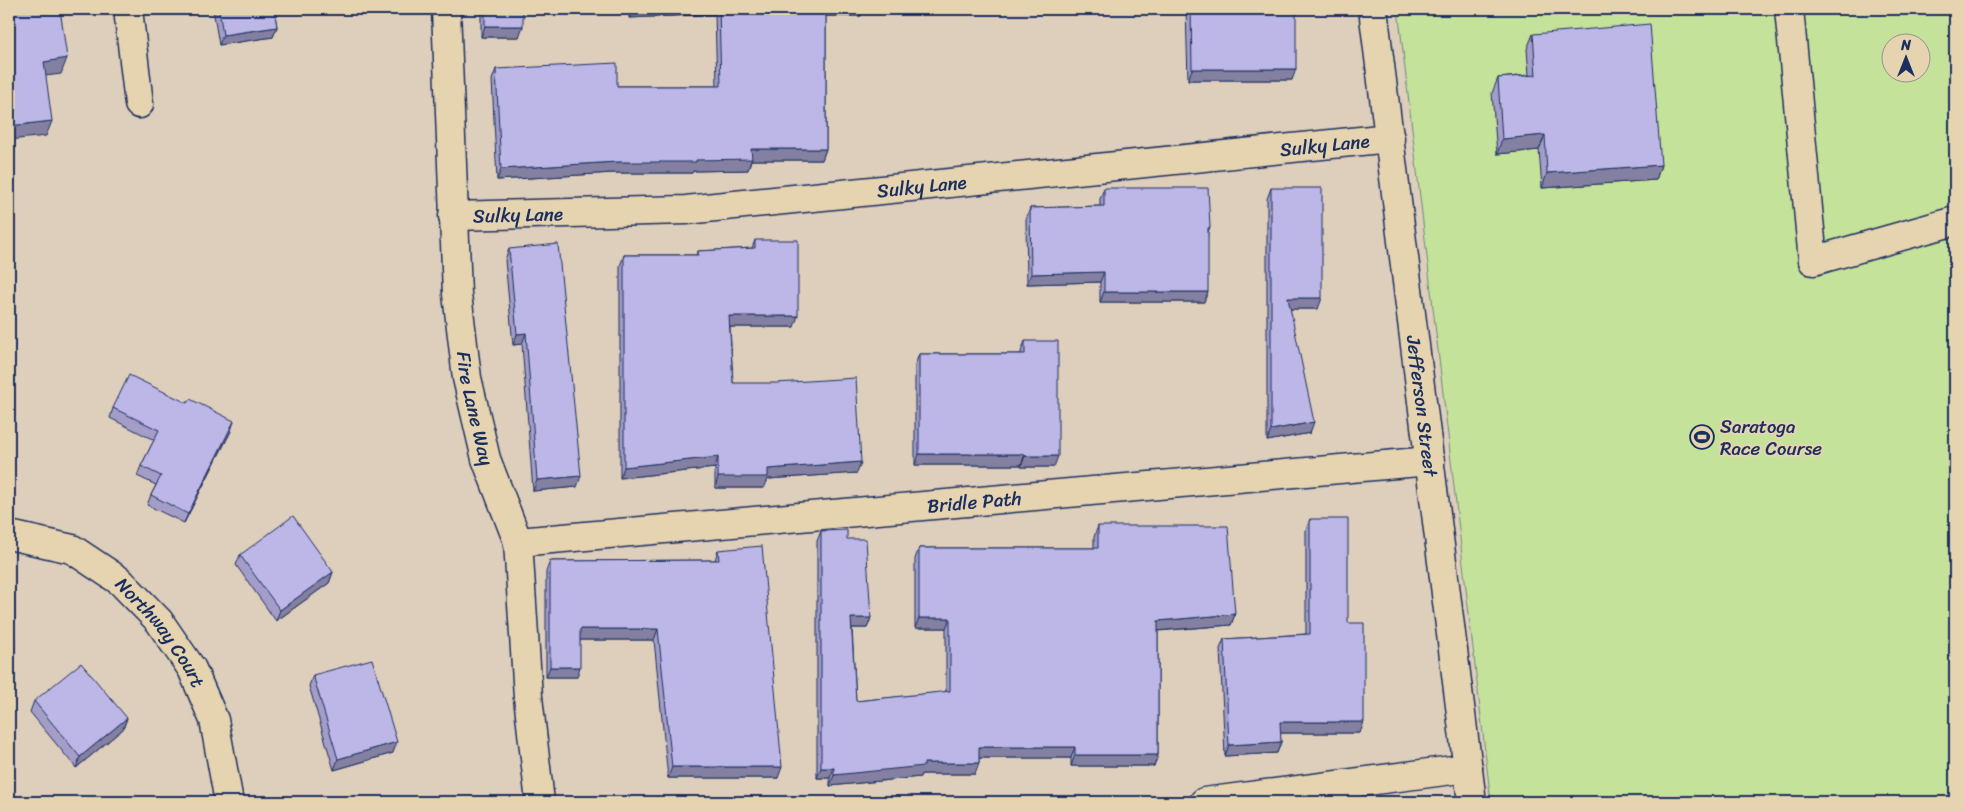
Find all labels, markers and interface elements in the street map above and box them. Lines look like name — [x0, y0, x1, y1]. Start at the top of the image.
north arrow — [1882, 32, 1932, 82]
text: N — [1900, 33, 1911, 58]
street label: Sulky Lane — [1278, 124, 1371, 166]
street label: Sulky Lane — [875, 165, 968, 207]
street label: Sulky Lane — [473, 197, 563, 232]
street label: Jefferson Street — [1397, 333, 1447, 480]
street label: Fire Lane Way — [447, 350, 503, 471]
place label: Saratoga Race Course — [1720, 410, 1822, 465]
sports icon: Saratoga Race Course — [1689, 424, 1715, 450]
street label: Bridle Path — [926, 481, 1023, 523]
street label: Northway Court — [107, 569, 214, 693]

